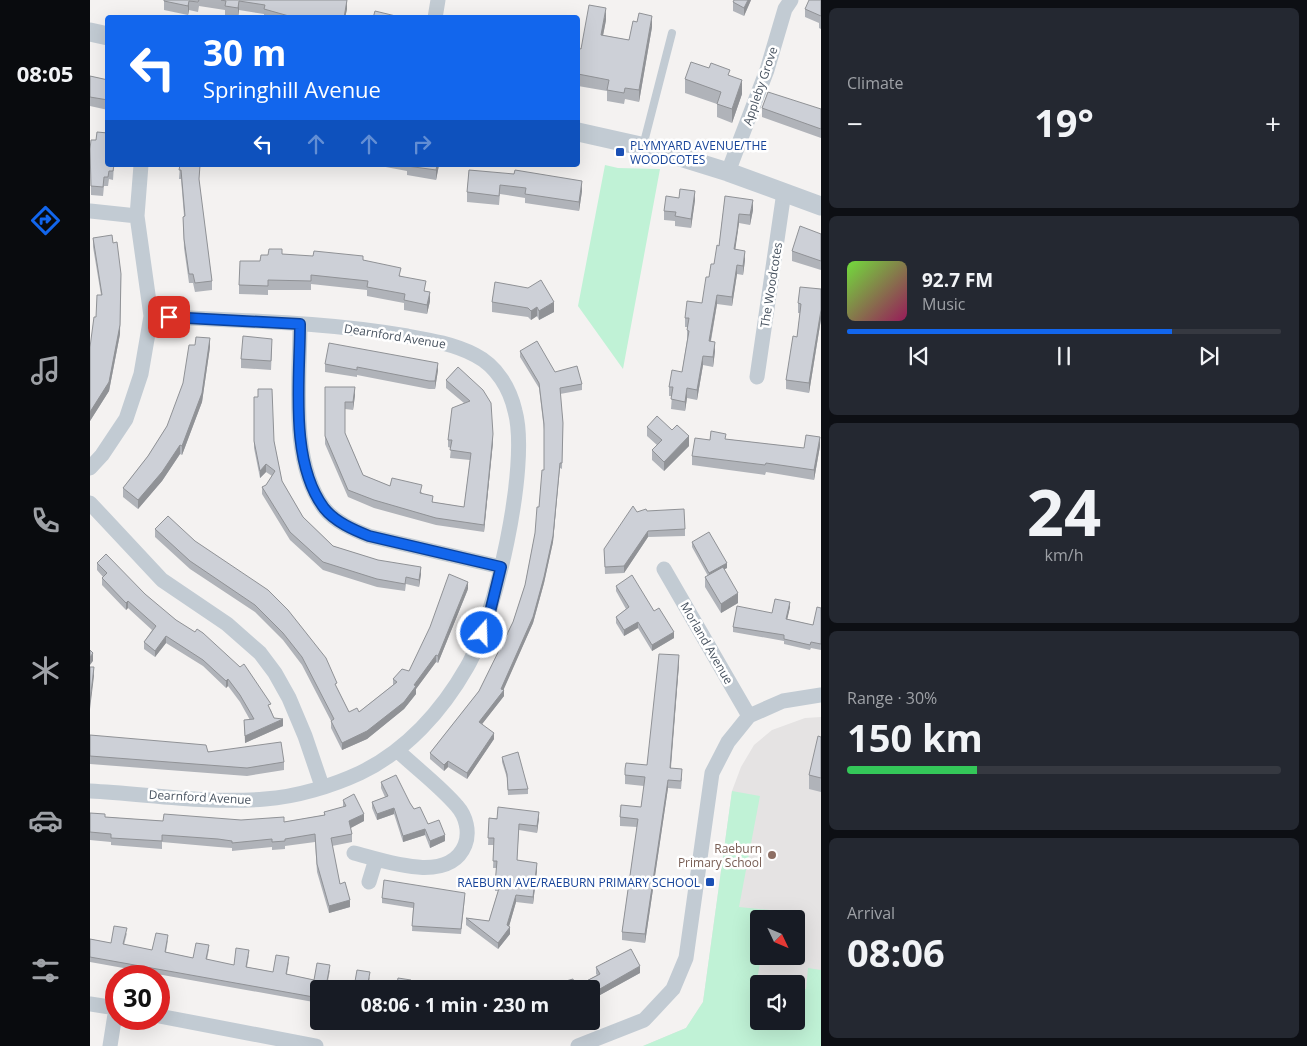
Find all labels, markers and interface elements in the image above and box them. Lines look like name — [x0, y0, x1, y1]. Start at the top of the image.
text: 30 m — [203, 29, 286, 76]
icon: left — [120, 35, 185, 100]
street label: Appleby Grove — [739, 44, 781, 128]
text: 08:05 — [17, 58, 73, 88]
text: Climate — [847, 72, 904, 94]
text: Springhill Avenue — [203, 74, 381, 104]
text: 19° — [1034, 96, 1094, 148]
text: − — [847, 104, 863, 142]
text: + — [1265, 104, 1281, 142]
icon: left — [249, 130, 277, 158]
icon: ahead — [302, 130, 330, 158]
icon: ahead — [355, 130, 383, 158]
icon: right — [408, 130, 436, 158]
place label: PLYMYARD AVENUE/THE WOODCOTES — [630, 137, 767, 168]
marker: PLYMYARD AVENUE/THE WOODCOTES — [614, 146, 626, 158]
icon: directions — [28, 203, 63, 238]
street label: The Woodcotes — [756, 241, 786, 329]
text: 92.7 FM — [922, 267, 993, 293]
text: Music — [922, 293, 966, 315]
pin — [148, 296, 190, 338]
icon: arrive — [155, 303, 183, 331]
street label: Dearnford Avenue — [343, 320, 447, 352]
icon: previous — [905, 342, 933, 370]
icon: pause — [1050, 342, 1078, 370]
icon: next — [1195, 342, 1223, 370]
icon: music — [28, 353, 63, 388]
text: 24 — [1027, 467, 1101, 555]
icon: phone — [28, 503, 63, 538]
text: km/h — [1045, 544, 1083, 566]
street label: Morland Avenue — [677, 599, 738, 687]
position arrow — [455, 606, 507, 658]
icon: climate — [28, 653, 63, 688]
text: Range · 30% — [847, 687, 937, 709]
text: 150 km — [847, 711, 983, 763]
street label: Dearnford Avenue — [148, 786, 252, 808]
icon: car — [28, 803, 63, 838]
place label: Raeburn Primary School — [678, 840, 762, 871]
marker: Raeburn Primary School — [766, 849, 778, 861]
place label: RAEBURN AVE/RAEBURN PRIMARY SCHOOL — [457, 874, 700, 891]
marker: RAEBURN AVE/RAEBURN PRIMARY SCHOOL — [704, 876, 716, 888]
text: Arrival — [847, 902, 895, 924]
north arrow — [750, 910, 805, 965]
map controls — [750, 910, 805, 1030]
text: 08:06 — [847, 926, 945, 978]
icon: filters — [28, 953, 63, 988]
speed limit sign: 30 — [105, 965, 170, 1030]
button: sound — [750, 975, 805, 1030]
text: 08:06 · 1 min · 230 m — [361, 992, 549, 1018]

